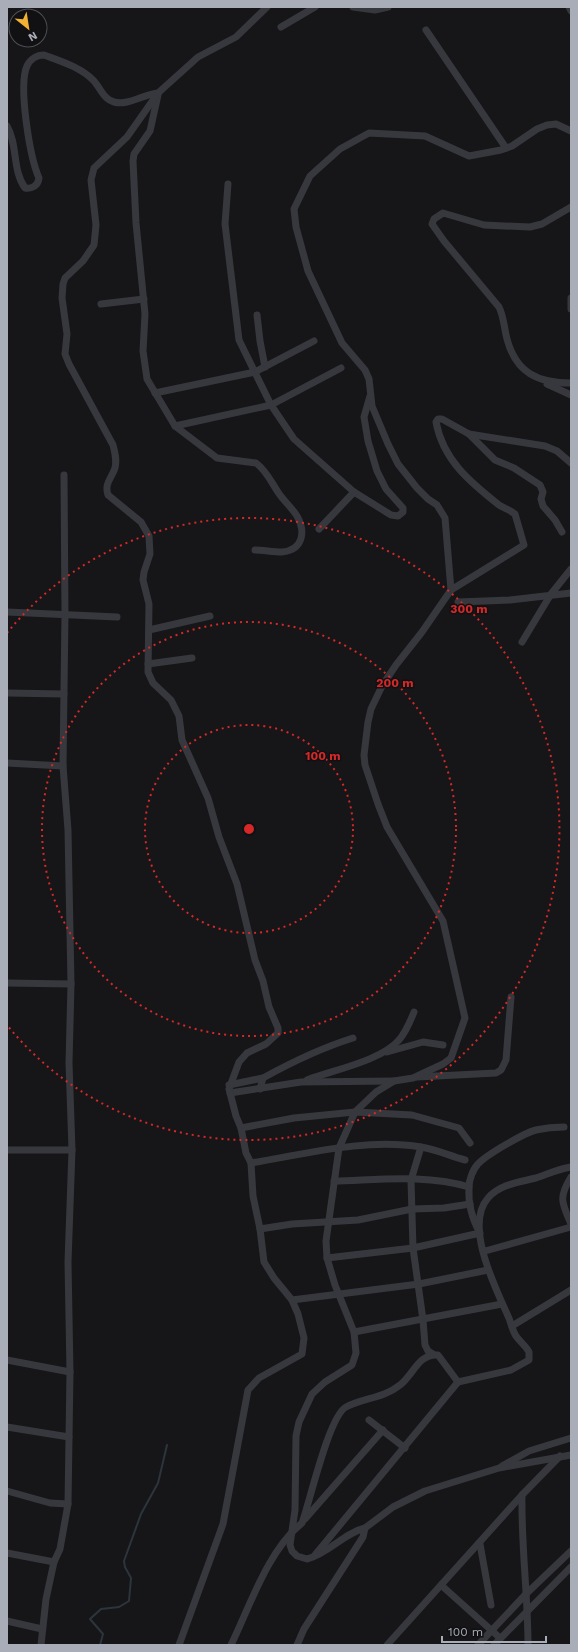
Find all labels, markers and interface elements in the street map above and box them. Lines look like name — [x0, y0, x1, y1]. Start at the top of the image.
north arrow — [8, 8, 48, 48]
text: N — [26, 29, 40, 44]
text: 300 m — [450, 602, 488, 616]
text: 200 m — [376, 676, 414, 690]
text: 100 m — [305, 749, 341, 763]
centre of rings — [242, 822, 256, 836]
scale bar — [442, 1618, 546, 1644]
text: 100 m — [448, 1625, 483, 1639]

